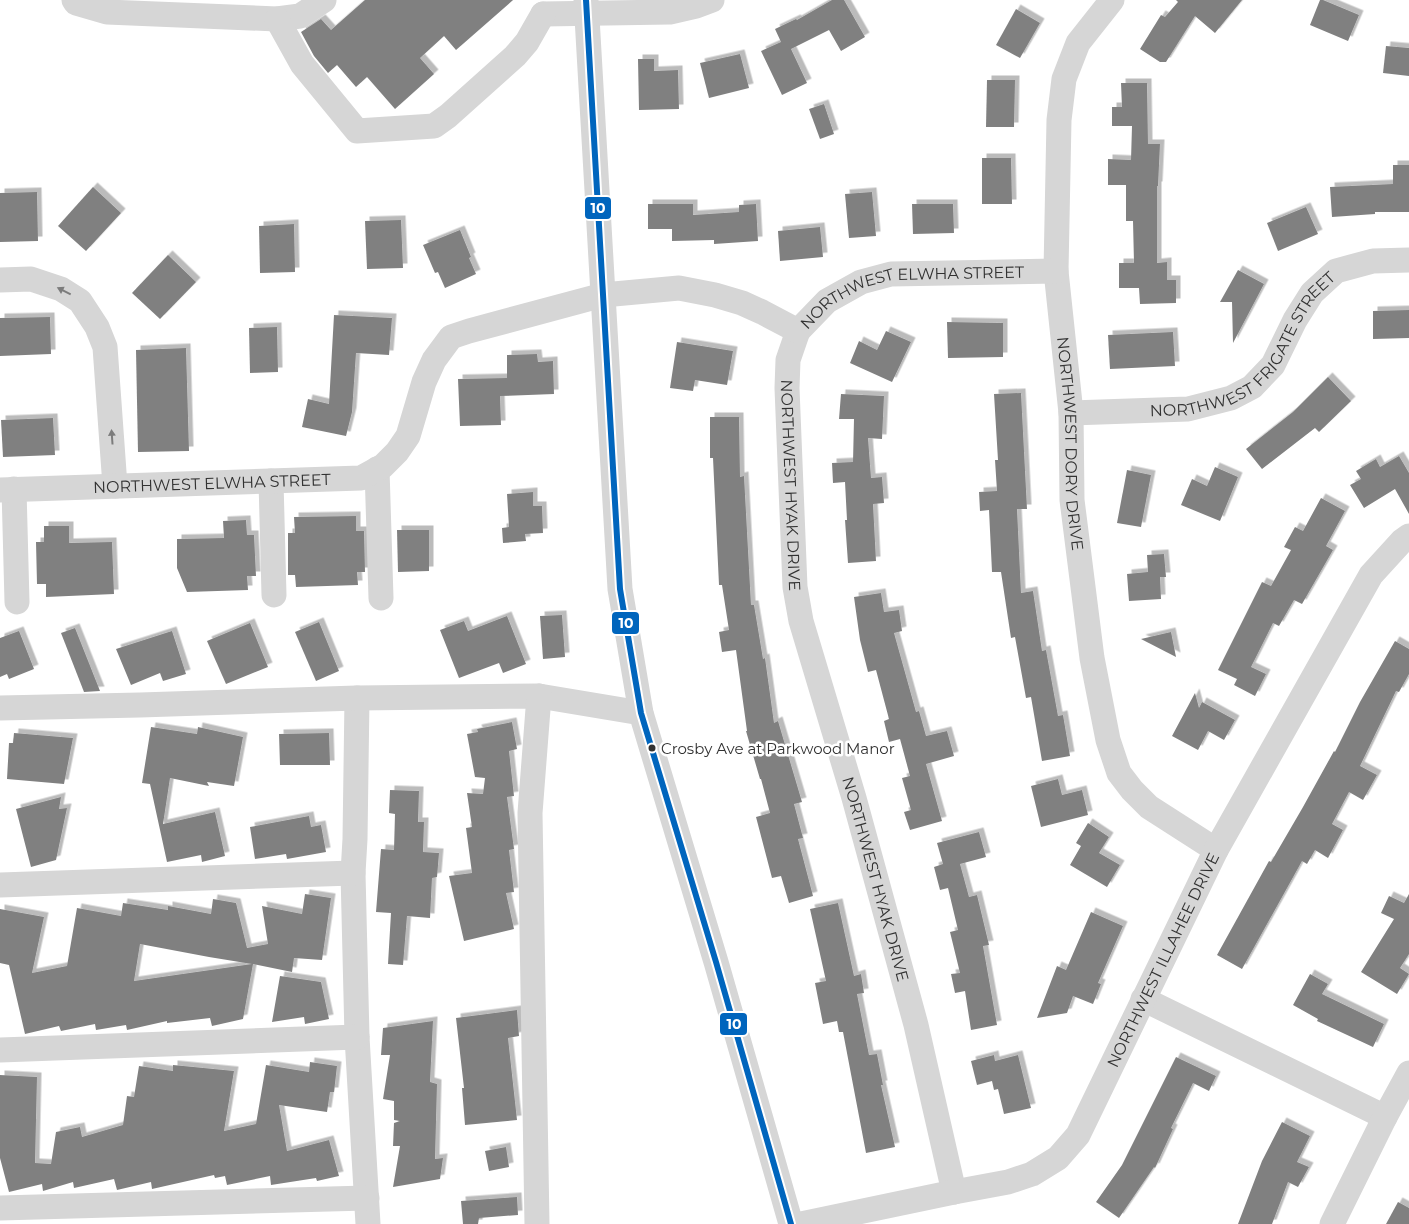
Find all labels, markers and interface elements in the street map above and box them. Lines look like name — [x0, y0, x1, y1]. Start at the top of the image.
line badge: 10 — [584, 196, 612, 220]
text: 10 — [591, 199, 606, 217]
street label: NORTHWEST ELWHA STREET — [796, 262, 1025, 333]
street label: NORTHWEST FRIGATE STREET — [1150, 267, 1339, 420]
one-way arrow — [56, 287, 71, 295]
street label: NORTHWEST DORY DRIVE — [1053, 336, 1088, 552]
street label: NORTHWEST HYAK DRIVE — [777, 379, 805, 591]
one-way arrow — [108, 429, 116, 445]
street label: NORTHWEST ELWHA STREET — [93, 469, 332, 496]
line badge: 10 — [611, 611, 640, 635]
text: 10 — [619, 614, 634, 632]
place label: Crosby Ave at Parkwood Manor — [661, 739, 895, 758]
marker: Crosby Ave at Parkwood Manor — [647, 743, 657, 753]
street label: NORTHWEST HYAK DRIVE — [839, 774, 913, 983]
street label: NORTHWEST ILLAHEE DRIVE — [1103, 850, 1223, 1070]
line badge: 10 — [719, 1012, 748, 1036]
text: 10 — [727, 1015, 742, 1033]

